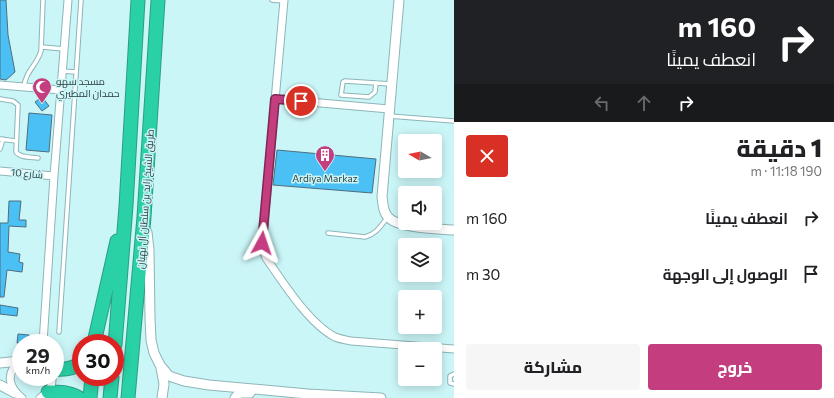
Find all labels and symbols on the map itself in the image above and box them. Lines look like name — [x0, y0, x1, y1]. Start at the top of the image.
place label: مسجد سهو حمدان المطيري — [56, 75, 120, 101]
mosque icon: مسجد سهو حمدان المطيري — [31, 76, 53, 104]
pin — [284, 84, 318, 118]
street label: طريق الشيخ زايد بن سلطان آل نهيان — [134, 129, 157, 269]
north arrow — [398, 134, 442, 178]
building icon: Ardiya Markaz — [314, 144, 336, 172]
street label: شارع 10 — [10, 166, 44, 181]
place label: Ardiya Markaz — [292, 172, 358, 184]
position arrow — [241, 222, 283, 264]
speed limit sign: 30 — [72, 334, 124, 386]

